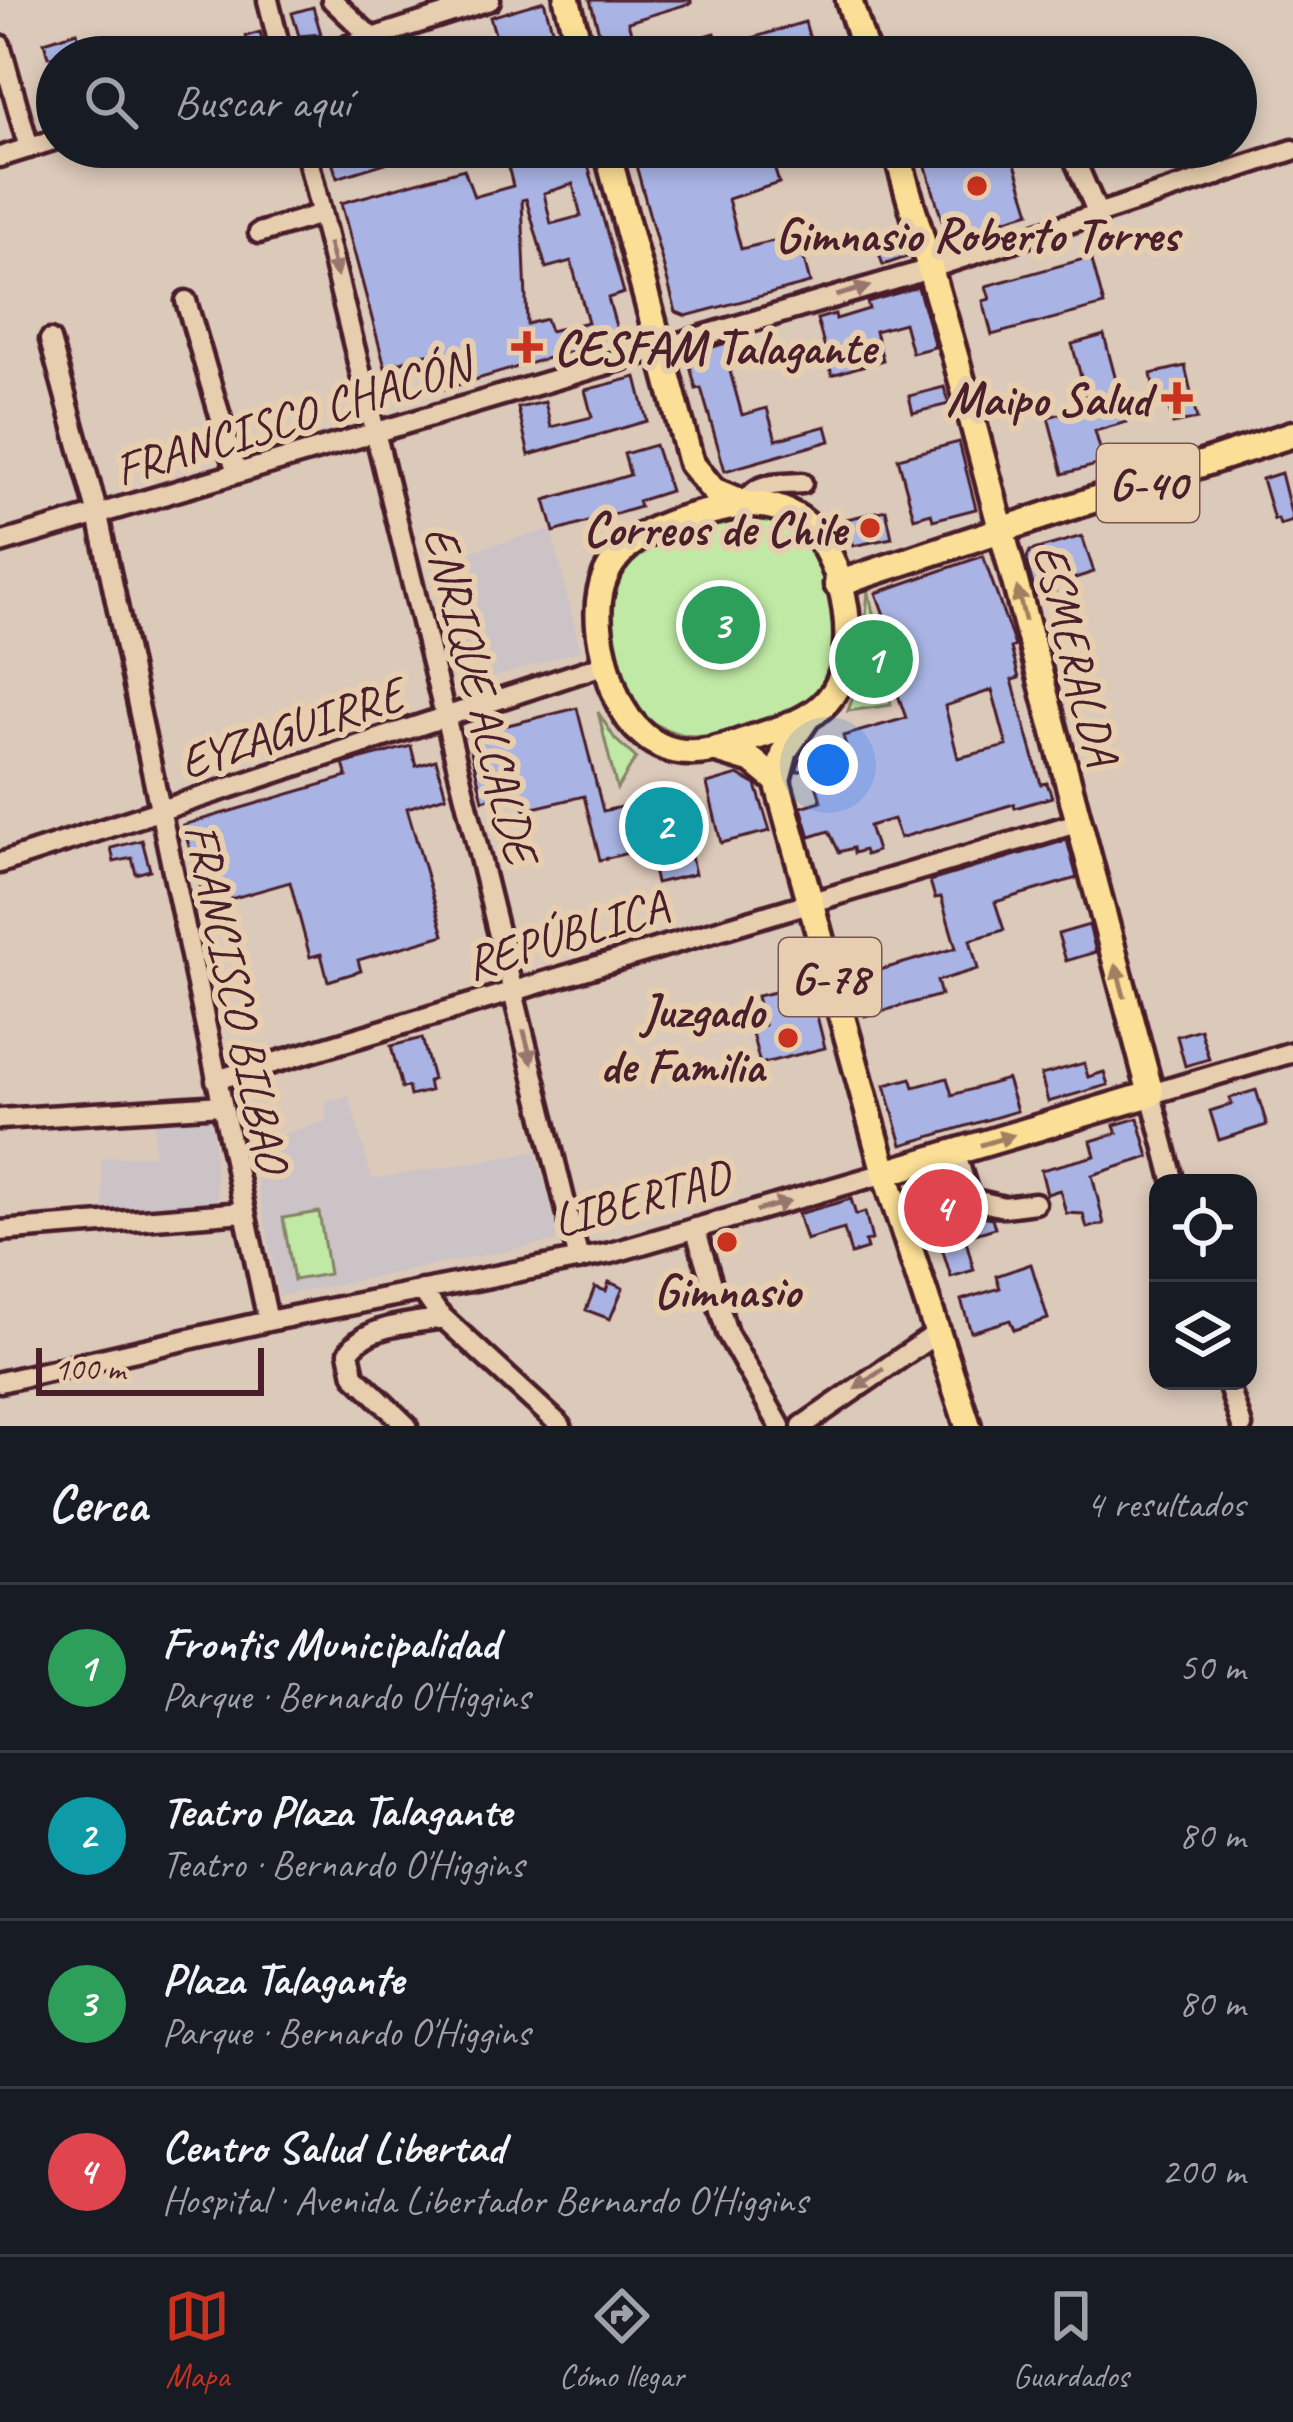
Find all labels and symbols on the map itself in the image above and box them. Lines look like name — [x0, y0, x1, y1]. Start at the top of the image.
marker: Gimnasio Roberto Torres — [964, 173, 990, 199]
place label: Gimnasio Roberto Torres — [775, 205, 1183, 265]
one-way arrow — [325, 242, 344, 279]
one-way arrow — [835, 281, 872, 300]
place label: CESFAM Talagante — [554, 318, 879, 378]
marker: CESFAM Talagante — [511, 331, 543, 363]
street label: FRANCISCO CHACÓN — [107, 332, 484, 499]
place label: Maipo Salud — [946, 369, 1158, 429]
marker: Maipo Salud — [1161, 382, 1193, 414]
road number: G-40 — [1097, 444, 1199, 522]
place label: Correos de Chile — [583, 499, 850, 559]
marker: Correos de Chile — [857, 515, 883, 541]
street label: ENRIQUE ALCALDE — [410, 520, 553, 874]
street label: ESMERALDA — [1020, 538, 1133, 773]
pin: 3 — [682, 580, 760, 670]
one-way arrow — [1011, 585, 1030, 622]
pin: 1 — [835, 614, 913, 704]
street label: EYZAGUIRRE — [172, 662, 416, 792]
your location — [798, 735, 858, 795]
pin: 2 — [625, 781, 703, 871]
street label: FRANCISCO BILBAO — [171, 818, 304, 1182]
street label: REPÚBLICA — [458, 875, 675, 993]
road number: G-78 — [779, 938, 881, 1016]
one-way arrow — [1109, 962, 1128, 999]
place label: Juzgado de Familia — [600, 981, 768, 1096]
marker: Juzgado de Familia — [775, 1025, 801, 1051]
one-way arrow — [519, 1028, 538, 1065]
one-way arrow — [979, 1130, 1016, 1148]
street label: LIBERTAD — [546, 1145, 740, 1250]
pin: 4 — [904, 1163, 982, 1253]
one-way arrow — [755, 1195, 792, 1214]
marker: Gimnasio — [714, 1229, 740, 1255]
place label: Gimnasio — [654, 1261, 804, 1321]
scale bar — [36, 1342, 264, 1395]
one-way arrow — [853, 1367, 885, 1390]

